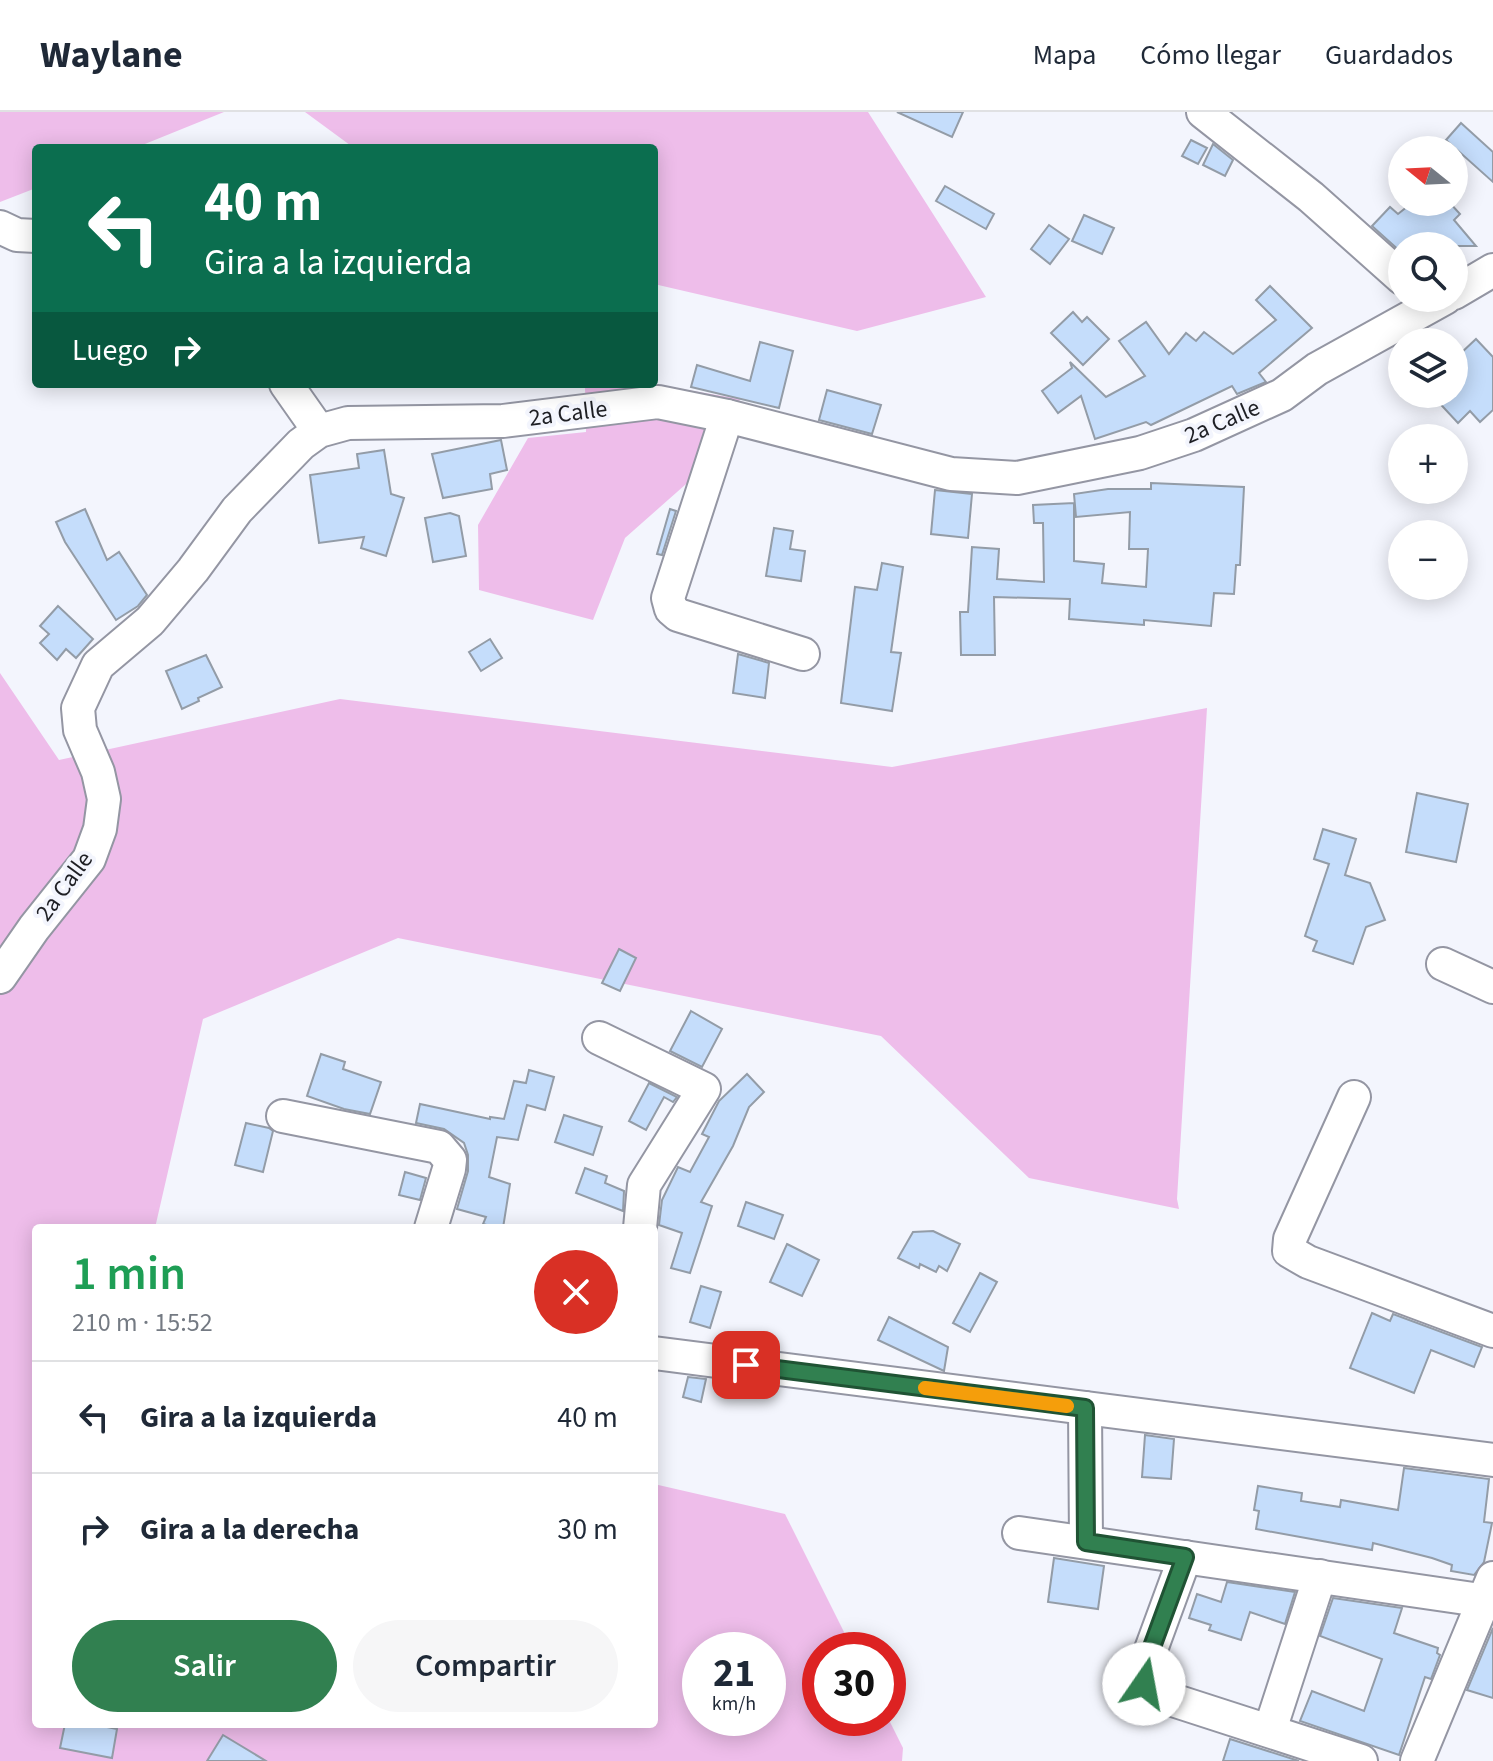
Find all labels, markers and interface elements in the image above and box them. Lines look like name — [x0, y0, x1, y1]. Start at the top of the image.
text: Waylane — [40, 28, 183, 82]
text: Mapa — [1033, 35, 1096, 75]
text: Cómo llegar — [1140, 35, 1281, 75]
text: Guardados — [1325, 35, 1453, 75]
north arrow — [1388, 136, 1468, 216]
map controls — [1388, 136, 1468, 600]
text: 40 m — [204, 163, 322, 242]
icon: left — [72, 176, 176, 280]
button: search — [1388, 232, 1468, 312]
text: Gira a la izquierda — [204, 237, 472, 288]
icon: right — [164, 328, 208, 372]
button: layers — [1388, 328, 1468, 408]
text: Luego — [72, 329, 148, 372]
street label: 2a Calle — [1179, 390, 1265, 453]
street label: 2a Calle — [527, 391, 609, 436]
button: + — [1388, 424, 1468, 504]
button: − — [1388, 520, 1468, 600]
street label: 2a Calle — [27, 844, 102, 928]
text: 1 min — [72, 1240, 186, 1308]
button: close — [534, 1250, 618, 1334]
text: 210 m · 15:52 — [72, 1304, 213, 1341]
pin — [712, 1331, 780, 1399]
icon: arrive — [724, 1343, 768, 1387]
icon: left — [72, 1395, 116, 1439]
text: Gira a la izquierda — [140, 1396, 377, 1439]
text: 40 m — [557, 1396, 618, 1439]
icon: right — [72, 1507, 116, 1551]
text: Gira a la derecha — [140, 1508, 359, 1551]
text: 30 m — [557, 1508, 618, 1551]
button: Salir — [72, 1620, 337, 1712]
button: Compartir — [353, 1620, 618, 1712]
speed limit sign: 30 — [802, 1632, 906, 1736]
position arrow — [1102, 1642, 1186, 1726]
text: 21 — [713, 1645, 755, 1702]
text: km/h — [712, 1690, 756, 1718]

